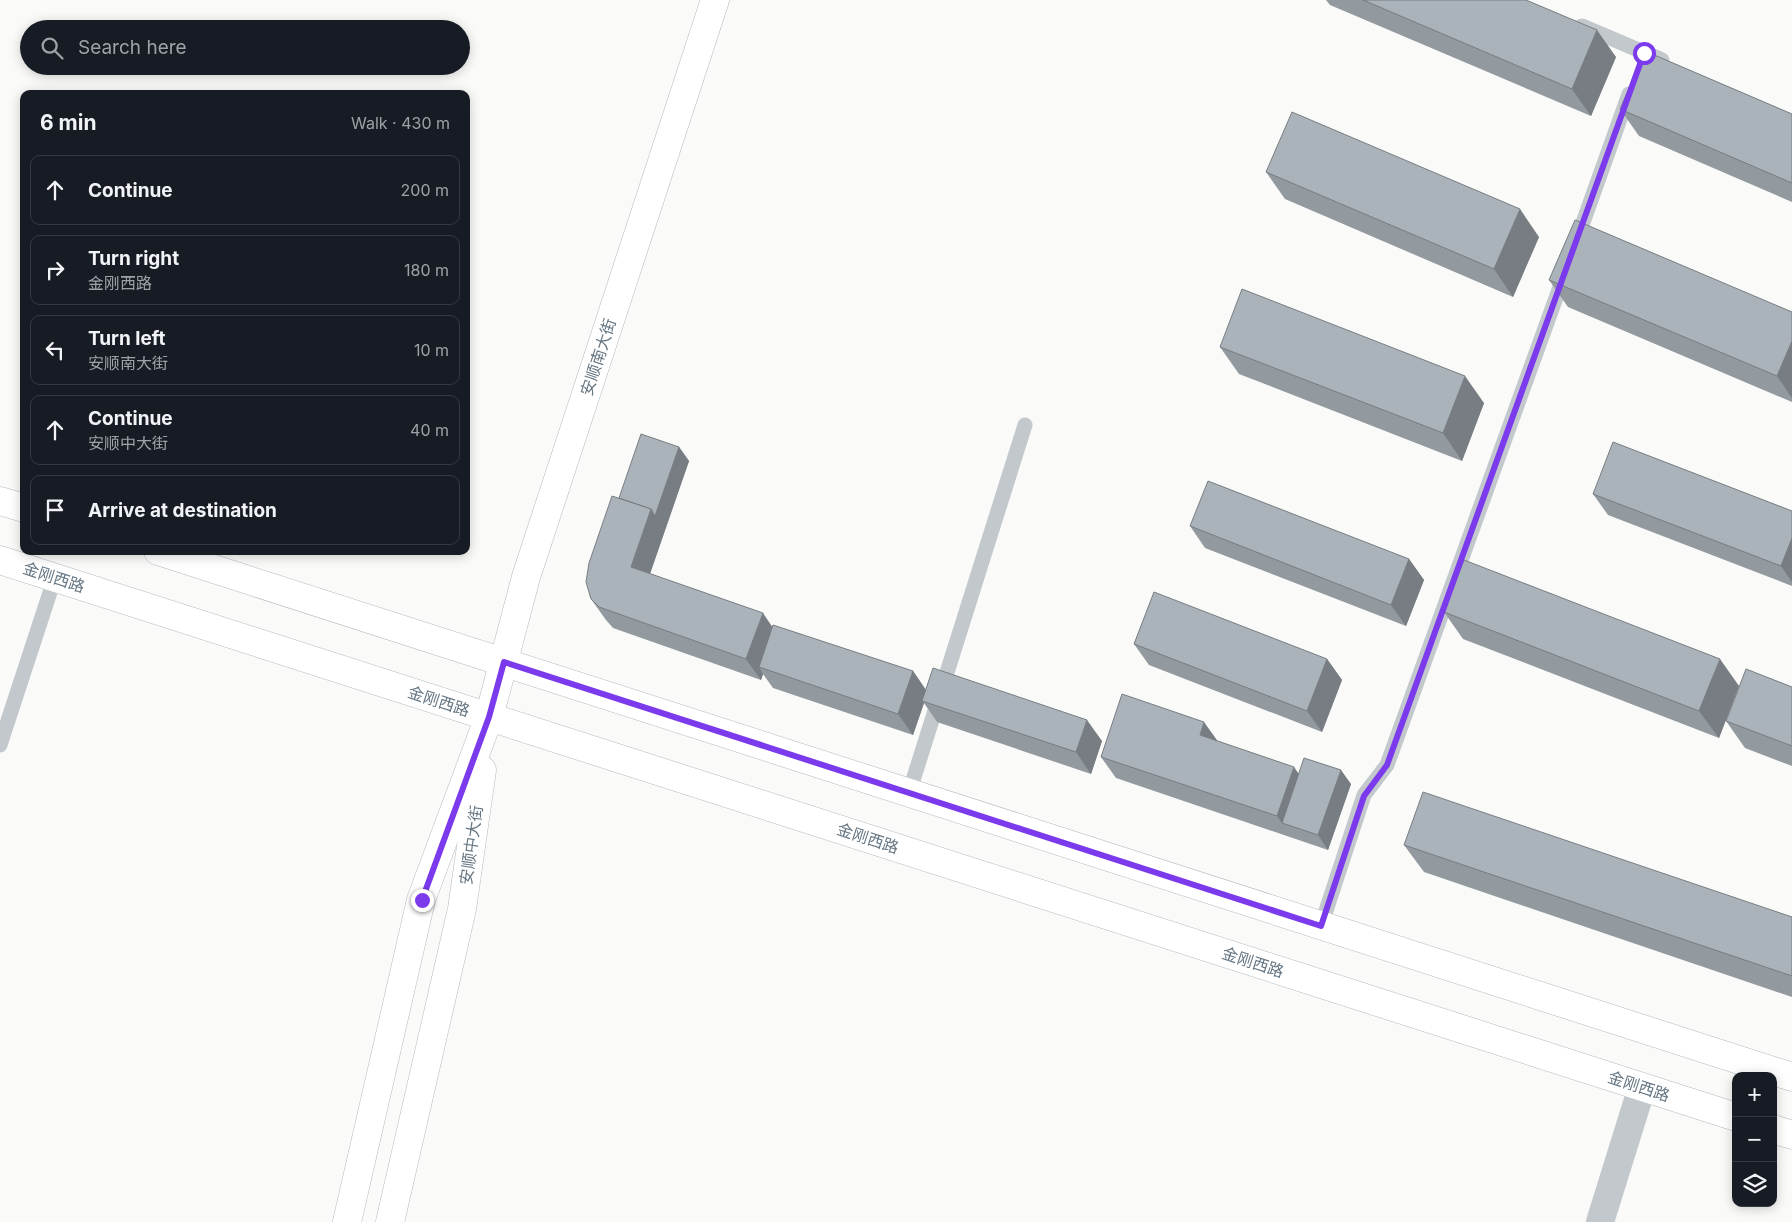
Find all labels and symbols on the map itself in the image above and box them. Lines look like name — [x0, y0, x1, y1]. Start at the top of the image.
route start — [1633, 42, 1656, 65]
street label: 安顺南大街 — [576, 316, 620, 398]
street label: 金刚西路 — [20, 558, 88, 596]
street label: 金刚西路 — [405, 682, 473, 720]
street label: 安顺中大街 — [456, 804, 486, 886]
street label: 金刚西路 — [834, 819, 902, 857]
route end — [411, 889, 434, 912]
street label: 金刚西路 — [1219, 943, 1287, 981]
street label: 金刚西路 — [1605, 1067, 1673, 1105]

